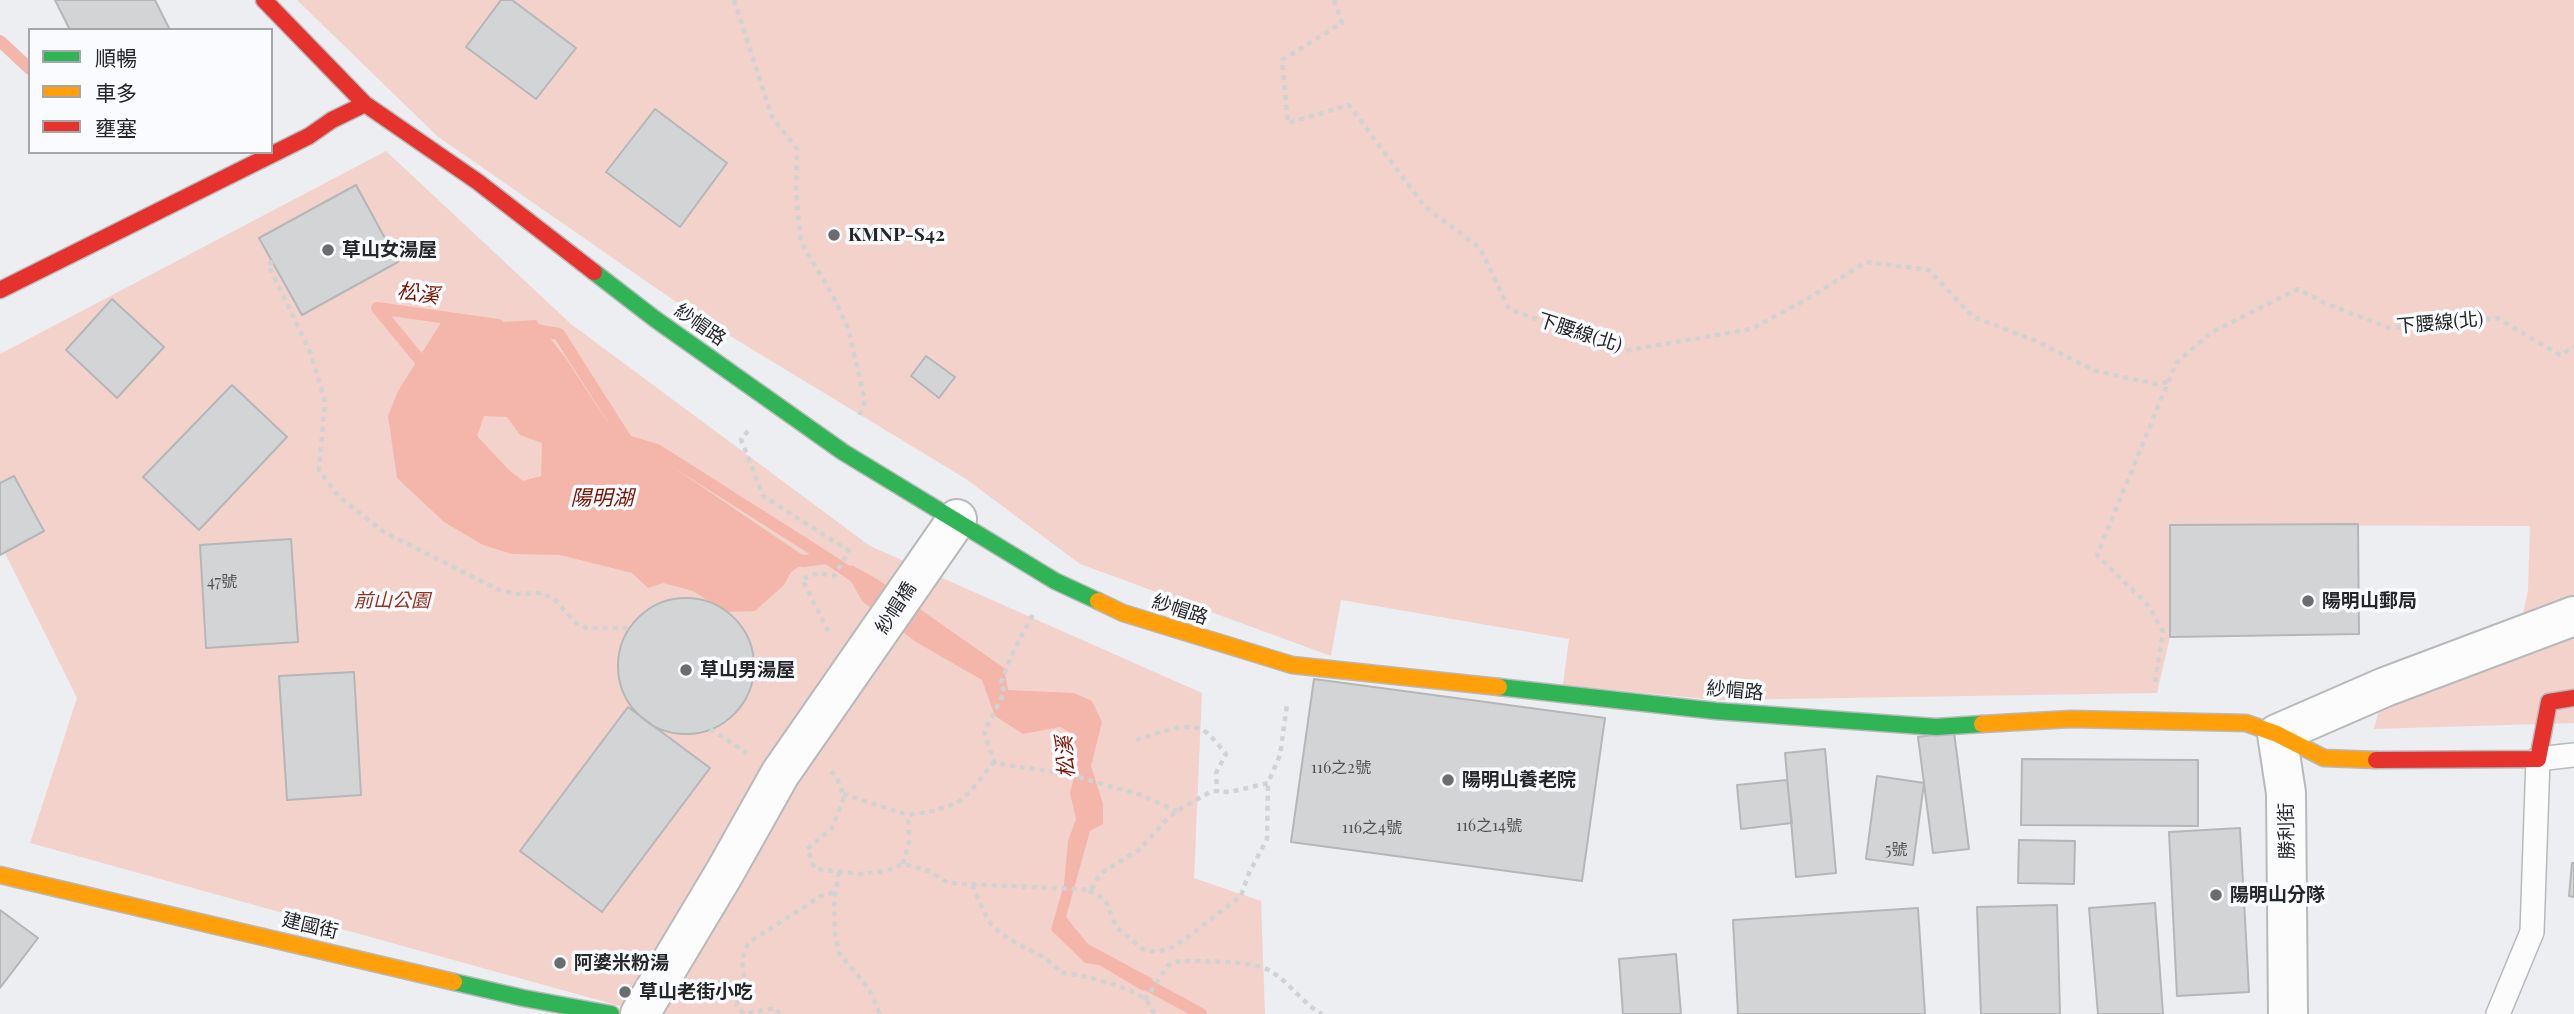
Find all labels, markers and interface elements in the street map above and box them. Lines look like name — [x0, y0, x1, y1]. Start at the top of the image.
legend — [28, 28, 273, 154]
text: 順暢 — [95, 43, 137, 71]
text: 車多 — [95, 78, 137, 106]
text: 壅塞 — [95, 113, 137, 141]
place label: KMNP-S42 — [848, 224, 945, 246]
marker: KMNP-S42 — [826, 227, 842, 243]
place label: 草山女湯屋 — [342, 239, 437, 261]
marker: 草山女湯屋 — [320, 242, 336, 258]
water label: 松溪 — [395, 279, 441, 309]
street label: 紗帽路 — [670, 299, 730, 351]
street label: 下腰線(北) — [2396, 308, 2484, 338]
street label: 下腰線(北) — [1535, 309, 1625, 357]
water label: 陽明湖 — [571, 485, 633, 511]
house number: 47號 — [207, 572, 237, 592]
street label: 紗帽橋 — [871, 578, 921, 638]
park label: 前山公園 — [354, 590, 430, 612]
street label: 紗帽路 — [1149, 590, 1211, 630]
place label: 陽明山郵局 — [2322, 590, 2417, 612]
marker: 陽明山郵局 — [2300, 593, 2316, 609]
place label: 草山男湯屋 — [700, 659, 795, 681]
marker: 草山男湯屋 — [678, 662, 694, 678]
street label: 紗帽路 — [1706, 677, 1764, 705]
water label: 松溪 — [1052, 735, 1080, 779]
house number: 116之2號 — [1311, 758, 1371, 778]
place label: 陽明山養老院 — [1462, 769, 1576, 791]
marker: 陽明山養老院 — [1440, 772, 1456, 788]
street label: 勝利街 — [2275, 802, 2299, 860]
house number: 116之14號 — [1456, 816, 1522, 836]
house number: 116之4號 — [1342, 818, 1402, 838]
house number: 5號 — [1885, 840, 1907, 860]
place label: 陽明山分隊 — [2230, 884, 2325, 906]
marker: 陽明山分隊 — [2208, 887, 2224, 903]
street label: 建國街 — [280, 908, 340, 944]
place label: 阿婆米粉湯 — [574, 952, 669, 974]
marker: 阿婆米粉湯 — [552, 955, 568, 971]
place label: 草山老街小吃 — [639, 981, 753, 1003]
marker: 草山老街小吃 — [617, 984, 633, 1000]

